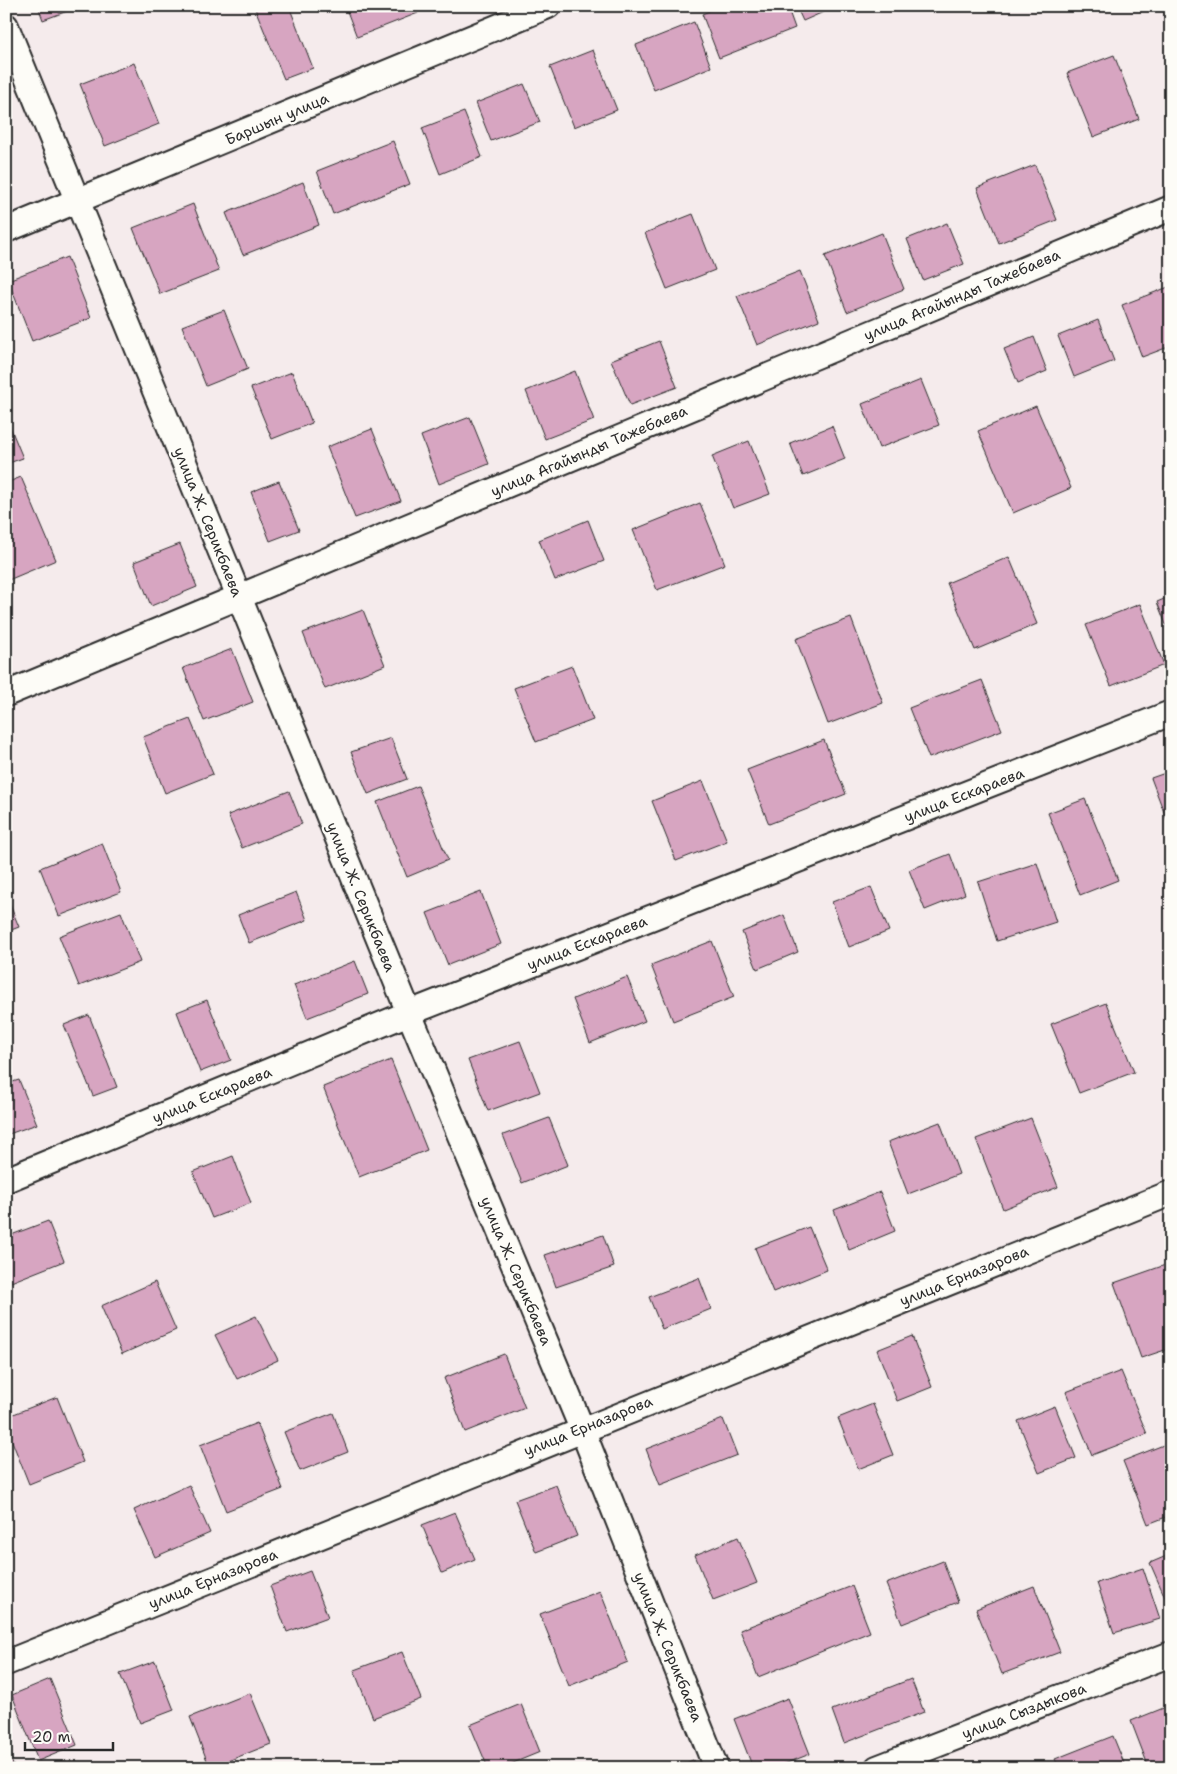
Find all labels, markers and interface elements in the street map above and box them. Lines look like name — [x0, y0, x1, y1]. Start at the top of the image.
street label: Баршын улица — [222, 88, 332, 150]
street label: улица Агайынды Тажебаева — [861, 244, 1064, 346]
street label: улица Агайынды Тажебаева — [488, 400, 691, 502]
street label: улица Ж. Серикбаева — [169, 444, 247, 600]
street label: улица Ескараева — [901, 763, 1028, 827]
street label: улица Ж. Серикбаева — [322, 819, 400, 975]
street label: улица Ескараева — [524, 911, 651, 975]
street label: улица Ескараева — [149, 1062, 275, 1128]
street label: улица Ж. Серикбаева — [476, 1194, 557, 1349]
street label: улица Ерназарова — [897, 1241, 1032, 1311]
street label: улица Ерназарова — [521, 1391, 656, 1461]
street label: улица Ерназарова — [146, 1544, 281, 1614]
street label: улица Ж. Серикбаева — [629, 1569, 707, 1725]
street label: улица Сыздыкова — [959, 1678, 1090, 1744]
scale bar — [25, 1719, 112, 1751]
text: 20 m — [32, 1727, 71, 1747]

